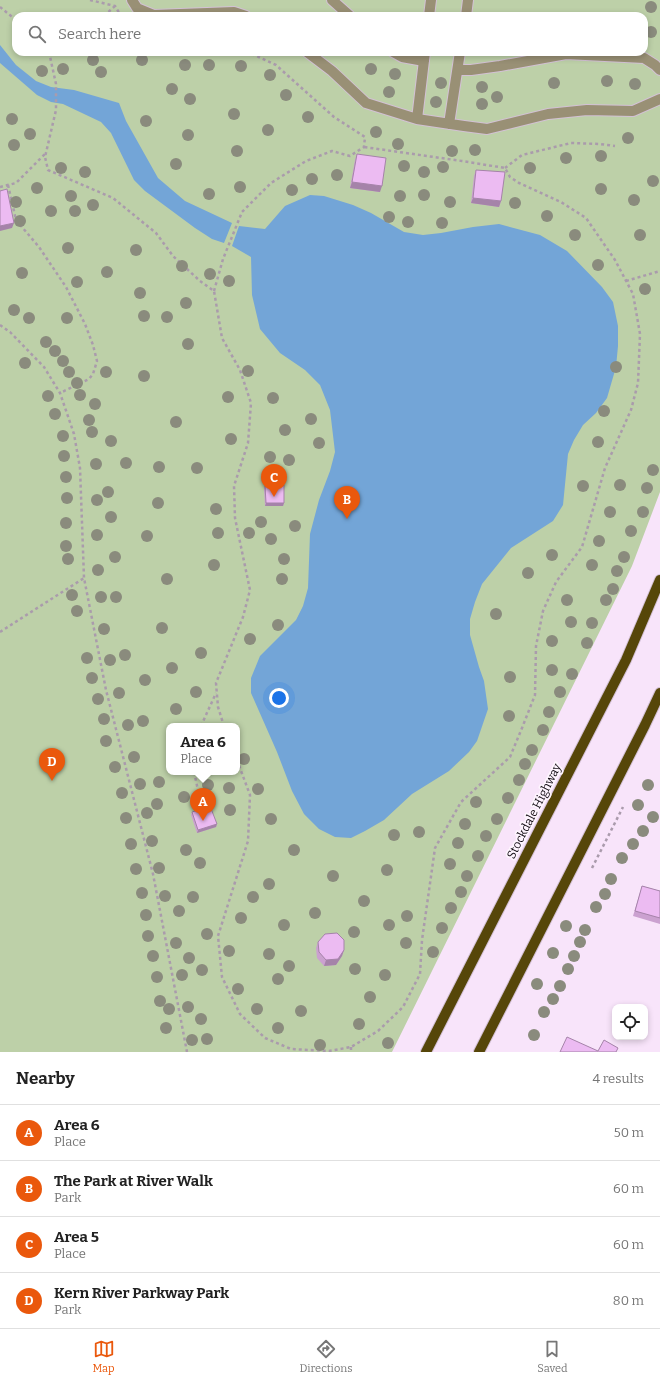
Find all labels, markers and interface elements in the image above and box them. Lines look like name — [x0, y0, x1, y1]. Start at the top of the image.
search box — [12, 12, 648, 56]
icon: search — [26, 23, 48, 45]
text: Search here — [58, 25, 141, 43]
pin: C — [261, 464, 287, 497]
pin: B — [334, 486, 360, 519]
your location — [269, 688, 289, 708]
popup — [166, 723, 240, 775]
text: Area 6 — [180, 733, 226, 751]
pin: D — [39, 748, 65, 781]
text: Place — [180, 751, 212, 766]
street label: Stockdale Highway — [504, 760, 564, 861]
pin: A — [190, 788, 216, 821]
map controls — [612, 1004, 648, 1040]
button: locate — [612, 1004, 648, 1040]
text: Nearby — [16, 1068, 75, 1089]
text: 4 results — [592, 1071, 644, 1086]
text: Area 6 — [54, 1116, 100, 1134]
text: A — [24, 1125, 34, 1140]
text: 50 m — [614, 1125, 644, 1140]
text: Place — [54, 1134, 86, 1149]
text: The Park at River Walk — [54, 1172, 213, 1190]
text: B — [25, 1181, 33, 1196]
text: 60 m — [613, 1181, 644, 1196]
text: Park — [54, 1190, 81, 1205]
text: Area 5 — [54, 1228, 99, 1246]
text: C — [25, 1237, 33, 1252]
text: 60 m — [613, 1237, 644, 1252]
text: Place — [54, 1246, 86, 1261]
text: Kern River Parkway Park — [54, 1284, 229, 1302]
text: D — [24, 1293, 34, 1308]
text: 80 m — [613, 1293, 644, 1308]
text: Park — [54, 1302, 81, 1317]
tab: Map — [92, 1338, 115, 1375]
tab: Directions — [300, 1338, 352, 1375]
tab: Saved — [537, 1338, 568, 1375]

